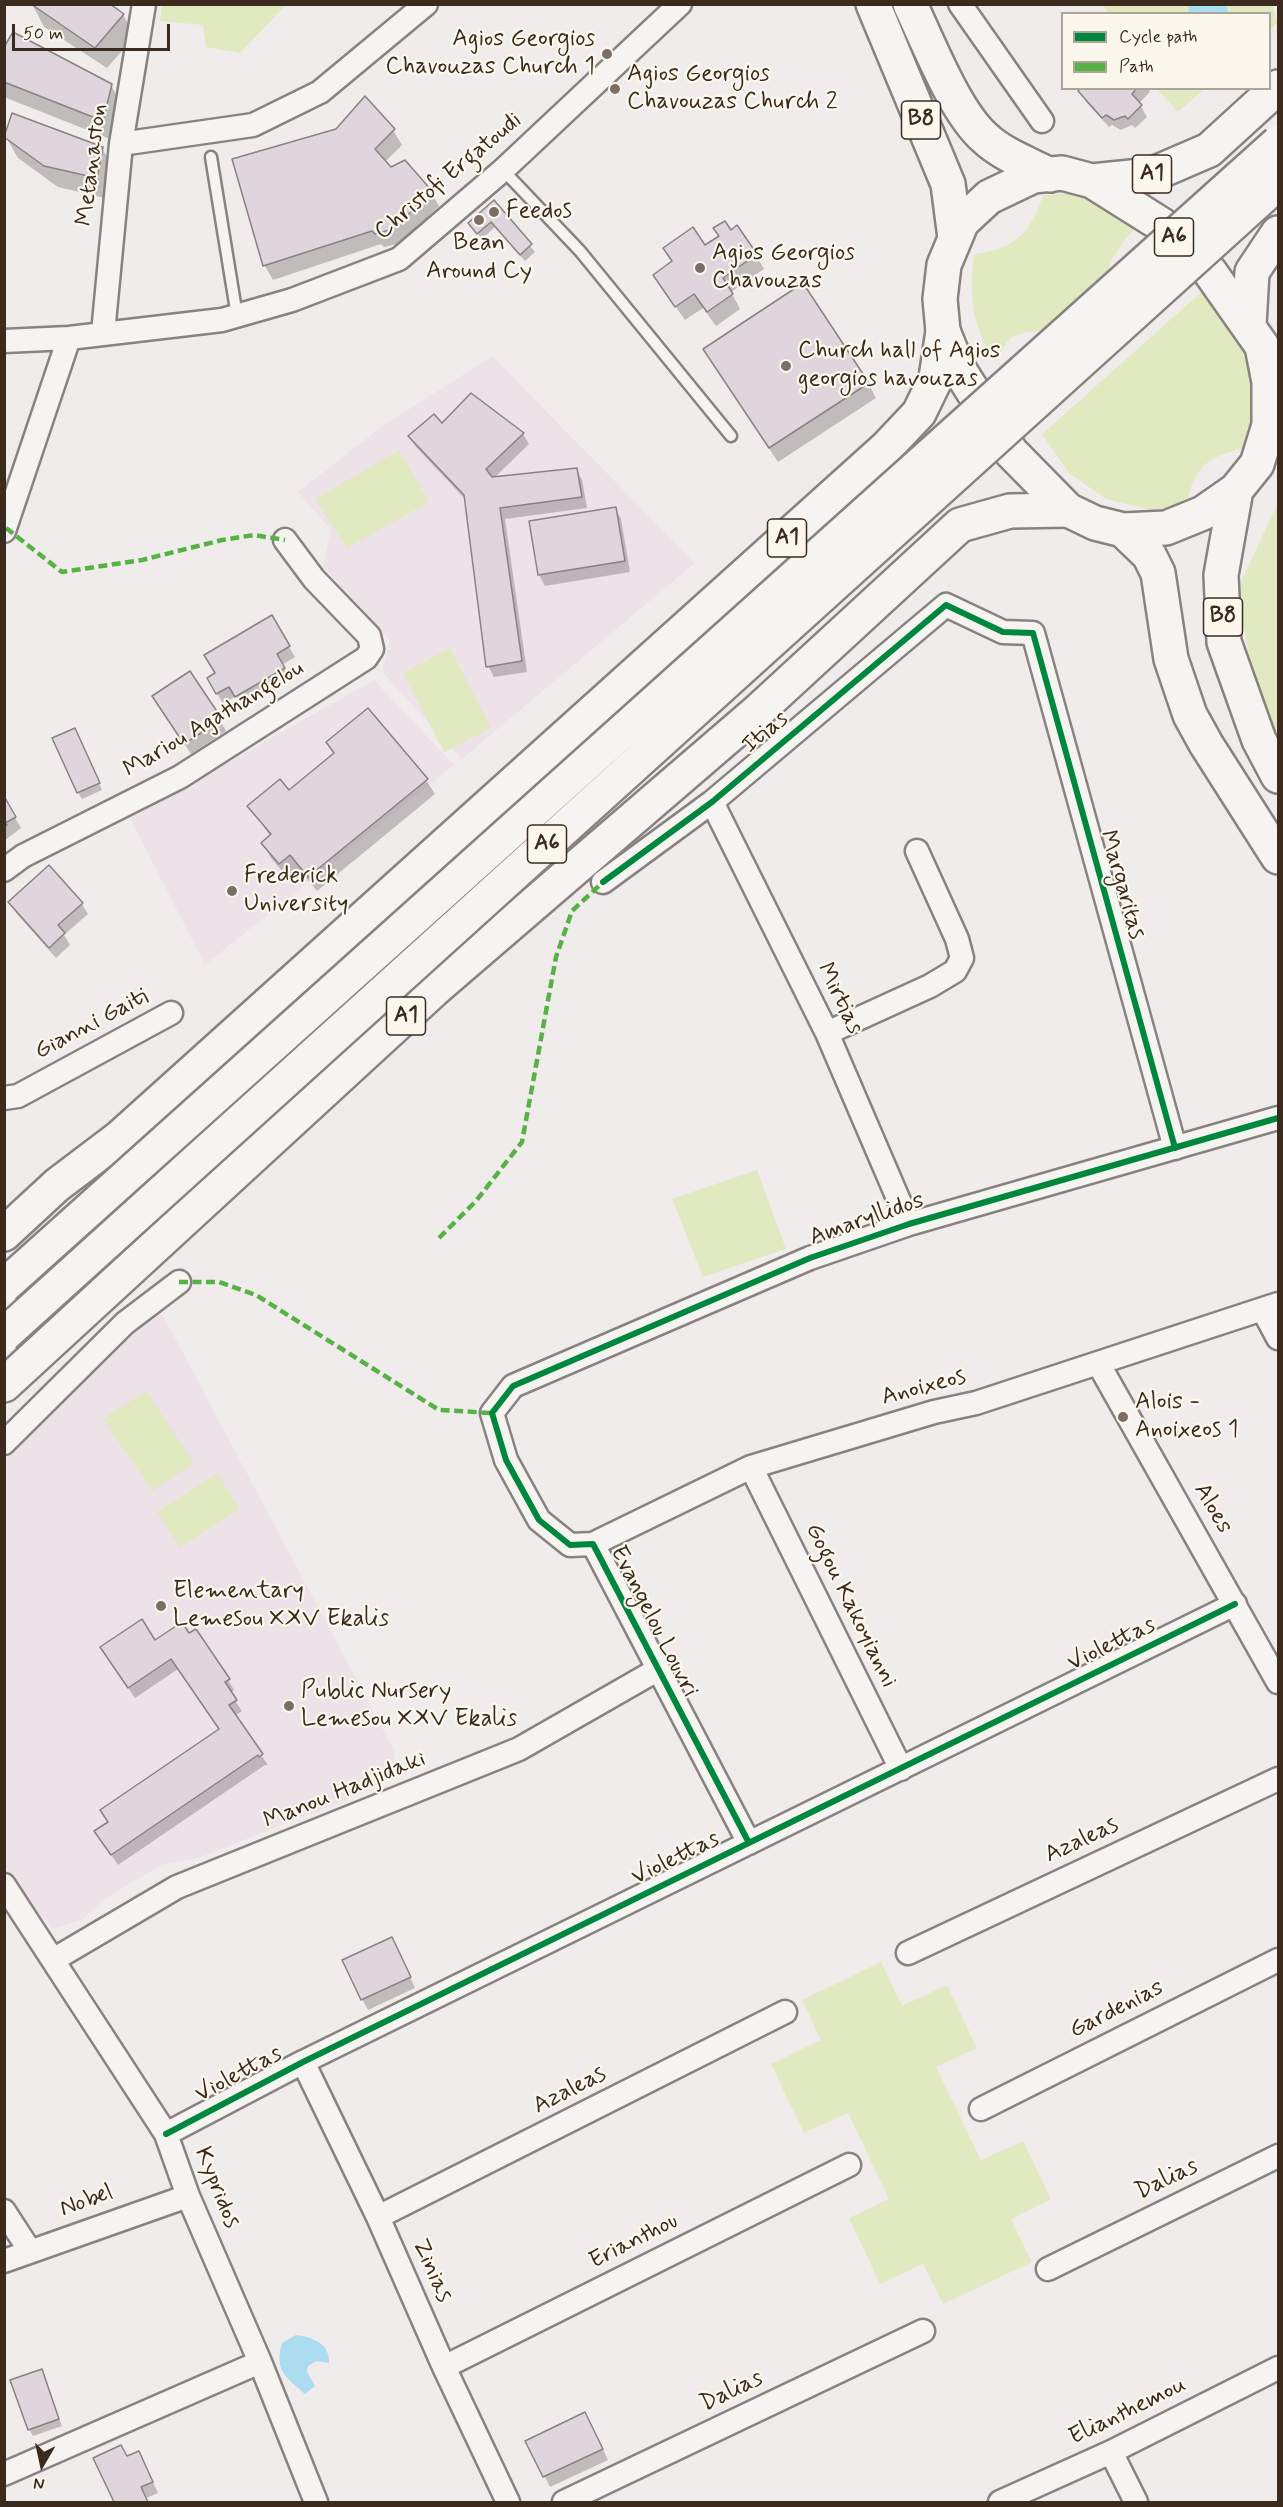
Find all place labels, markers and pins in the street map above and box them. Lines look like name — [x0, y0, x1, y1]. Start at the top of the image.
place label: Agios Georgios Chavouzas Church 1 — [386, 26, 595, 82]
marker: Agios Georgios Chavouzas Church 1 — [600, 47, 614, 61]
place label: Agios Georgios Chavouzas Church 2 — [627, 61, 837, 117]
marker: Agios Georgios Chavouzas Church 2 — [608, 82, 622, 96]
place label: Feedos — [506, 198, 572, 226]
marker: Feedos — [487, 205, 501, 219]
marker: Bean Around Cy — [472, 213, 486, 227]
place label: Bean Around Cy — [426, 230, 532, 286]
place label: Agios Georgios Chavouzas — [712, 240, 855, 296]
marker: Agios Georgios Chavouzas — [693, 261, 707, 275]
place label: Church hall of Agios georgios havouzas — [798, 338, 1001, 394]
marker: Church hall of Agios georgios havouzas — [779, 359, 793, 373]
place label: Frederick University — [244, 863, 348, 919]
marker: Frederick University — [225, 884, 239, 898]
place label: Alois - Anoixeos 1 — [1135, 1389, 1239, 1445]
marker: Alois - Anoixeos 1 — [1116, 1410, 1130, 1424]
place label: Elementary Lemesou XXV Ekalis — [173, 1578, 389, 1634]
marker: Elementary Lemesou XXV Ekalis — [154, 1599, 168, 1613]
place label: Public Nursery Lemesou XXV Ekalis — [301, 1678, 517, 1734]
marker: Public Nursery Lemesou XXV Ekalis — [282, 1699, 296, 1713]

